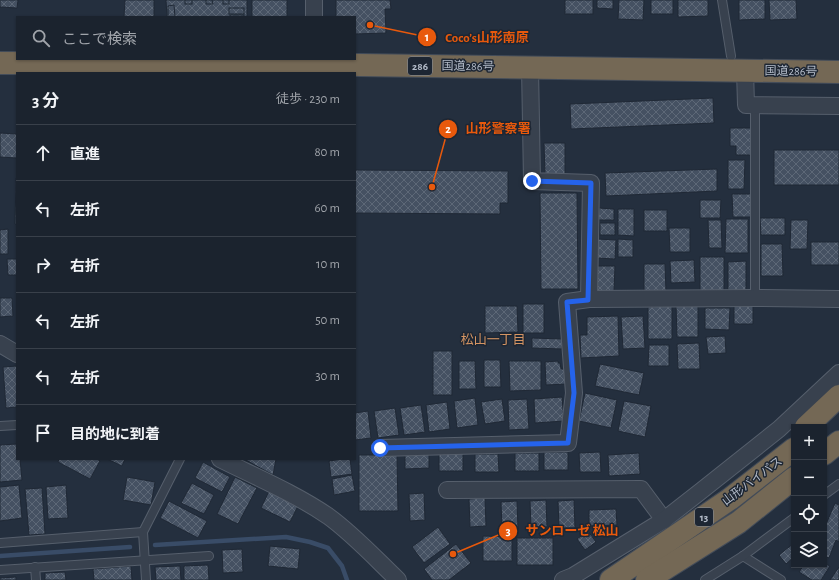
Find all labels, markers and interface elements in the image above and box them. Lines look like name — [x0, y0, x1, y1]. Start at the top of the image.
search box — [16, 16, 356, 60]
callout: Coco’s山形南原 — [417, 25, 536, 50]
icon: search — [30, 27, 52, 49]
text: Coco’s山形南原 — [445, 30, 529, 45]
text: 1 — [425, 31, 429, 43]
text: ここで検索 — [62, 32, 137, 47]
road number: 286 — [408, 57, 432, 75]
street label: 国道286号 — [442, 59, 495, 72]
street label: 国道286号 — [765, 64, 818, 77]
text: 3 分 — [32, 92, 59, 109]
text: 徒歩 · 230 m — [276, 93, 340, 106]
callout: 山形警察署 — [438, 116, 539, 141]
text: 山形警察署 — [465, 121, 531, 136]
text: 2 — [445, 123, 451, 135]
icon: ahead — [32, 142, 54, 164]
text: 80 m — [314, 146, 340, 159]
text: 直進 — [70, 147, 100, 162]
route end — [523, 172, 541, 190]
icon: left — [32, 198, 54, 220]
text: 60 m — [314, 202, 340, 215]
text: 左折 — [70, 203, 100, 218]
icon: right — [32, 254, 54, 276]
text: 10 m — [316, 258, 340, 271]
text: 右折 — [70, 259, 100, 274]
icon: left — [32, 310, 54, 332]
text: 50 m — [315, 314, 340, 327]
text: 左折 — [70, 315, 100, 330]
district label: 松山一丁目 — [460, 333, 526, 347]
icon: left — [32, 366, 54, 388]
text: 30 m — [315, 370, 340, 383]
text: 左折 — [70, 371, 100, 386]
icon: arrive — [32, 422, 54, 444]
map controls — [791, 424, 827, 568]
button: + — [791, 424, 827, 460]
text: 目的地に到着 — [70, 427, 160, 442]
route start — [371, 439, 389, 457]
street label: 山形バイパス — [719, 454, 784, 507]
button: − — [791, 460, 827, 496]
button: locate — [791, 496, 827, 532]
road number: 13 — [695, 508, 713, 526]
callout: サンローゼ 松山 — [498, 518, 627, 543]
text: サンローゼ 松山 — [526, 523, 618, 538]
text: 3 — [505, 525, 511, 537]
button: layers — [791, 532, 827, 568]

